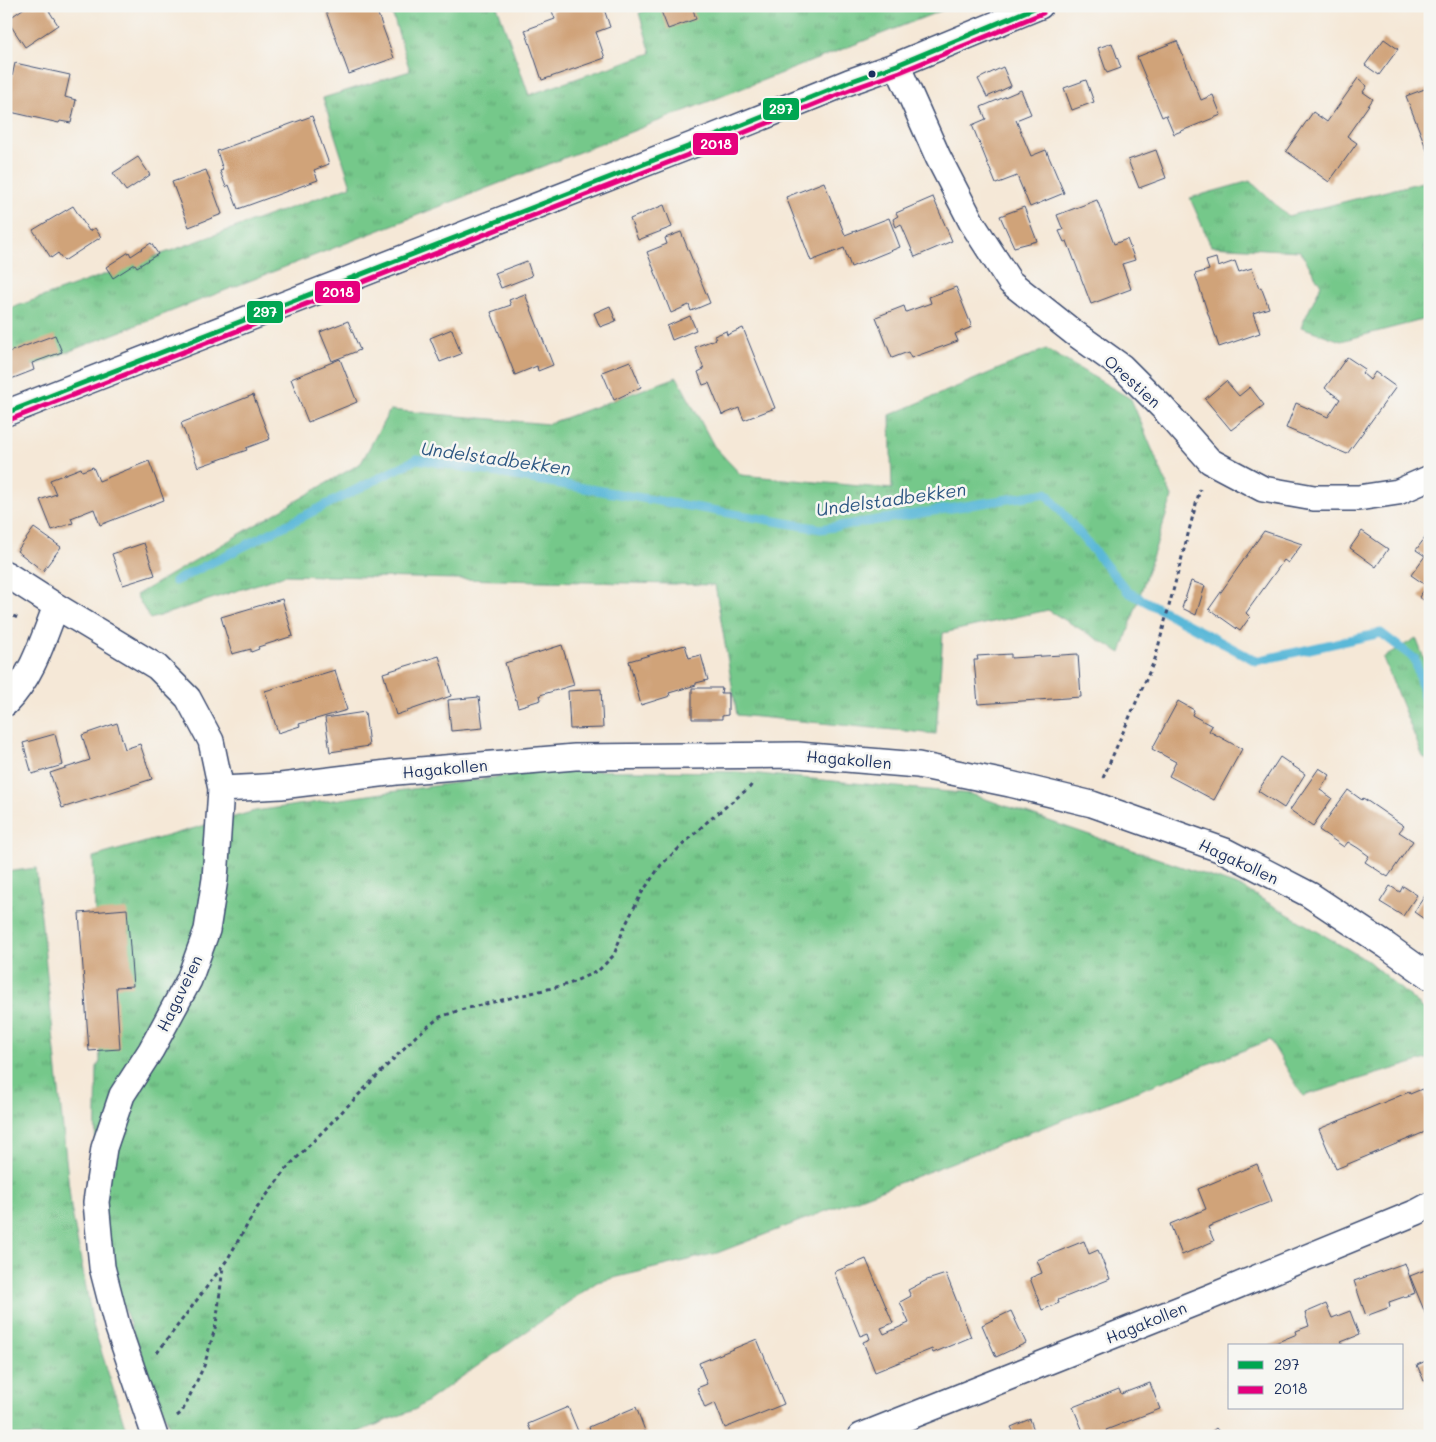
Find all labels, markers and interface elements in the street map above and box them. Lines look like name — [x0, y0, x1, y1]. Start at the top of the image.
unlabelled marker — [867, 69, 877, 79]
line badge: 297 — [762, 97, 800, 121]
text: 297 — [769, 99, 793, 118]
line badge: 2018 — [692, 132, 739, 156]
text: 2018 — [700, 134, 732, 153]
line badge: 2018 — [314, 280, 361, 304]
text: 2018 — [322, 282, 354, 301]
line badge: 297 — [246, 300, 284, 324]
text: 297 — [253, 302, 277, 321]
street label: Orestien — [1100, 350, 1166, 412]
water label: Undelstadbekken — [419, 436, 573, 480]
water label: Undelstadbekken — [814, 477, 968, 521]
street label: Hagakollen — [806, 745, 892, 773]
street label: Hagakollen — [402, 754, 488, 782]
street label: Hagakollen — [1196, 833, 1282, 889]
street label: Hagaveien — [151, 951, 207, 1035]
street label: Hagakollen — [1102, 1296, 1190, 1348]
legend — [1228, 1344, 1404, 1410]
text: 297 — [1274, 1354, 1300, 1374]
text: 2018 — [1274, 1378, 1307, 1398]

